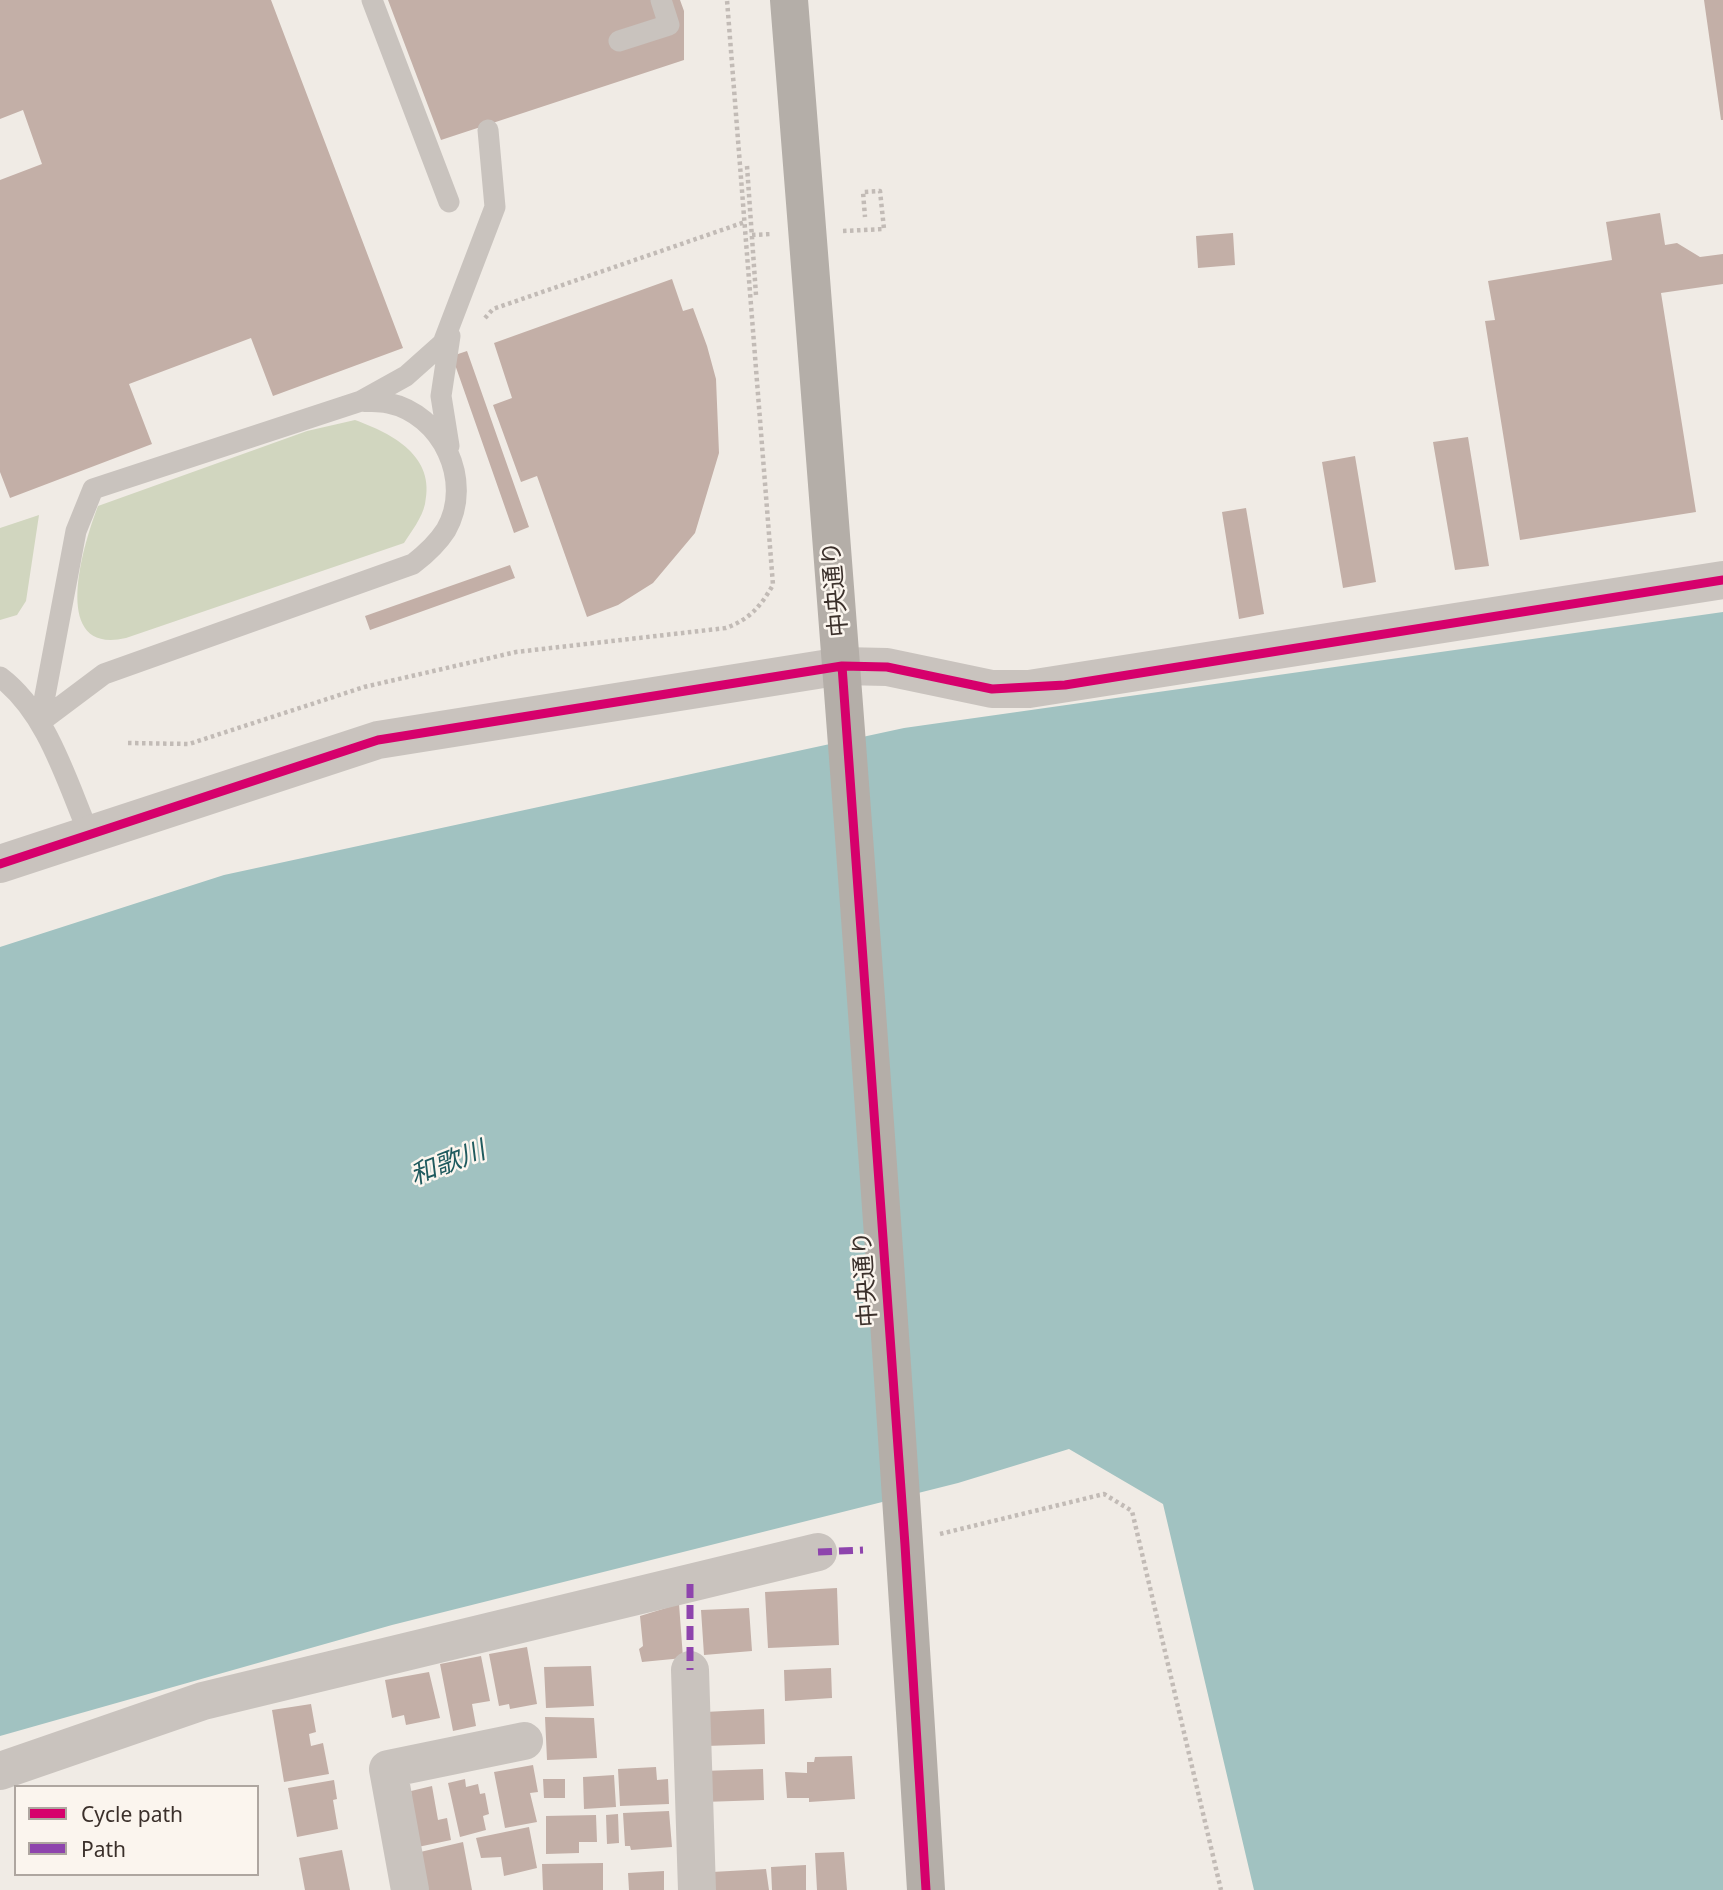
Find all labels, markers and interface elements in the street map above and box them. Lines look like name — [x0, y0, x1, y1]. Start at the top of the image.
street label: 中央通り — [817, 540, 855, 638]
water label: 和歌川 — [406, 1135, 490, 1193]
street label: 中央通り — [848, 1230, 884, 1328]
legend — [14, 1785, 259, 1876]
text: Cycle path — [81, 1800, 183, 1828]
text: Path — [81, 1835, 126, 1863]

